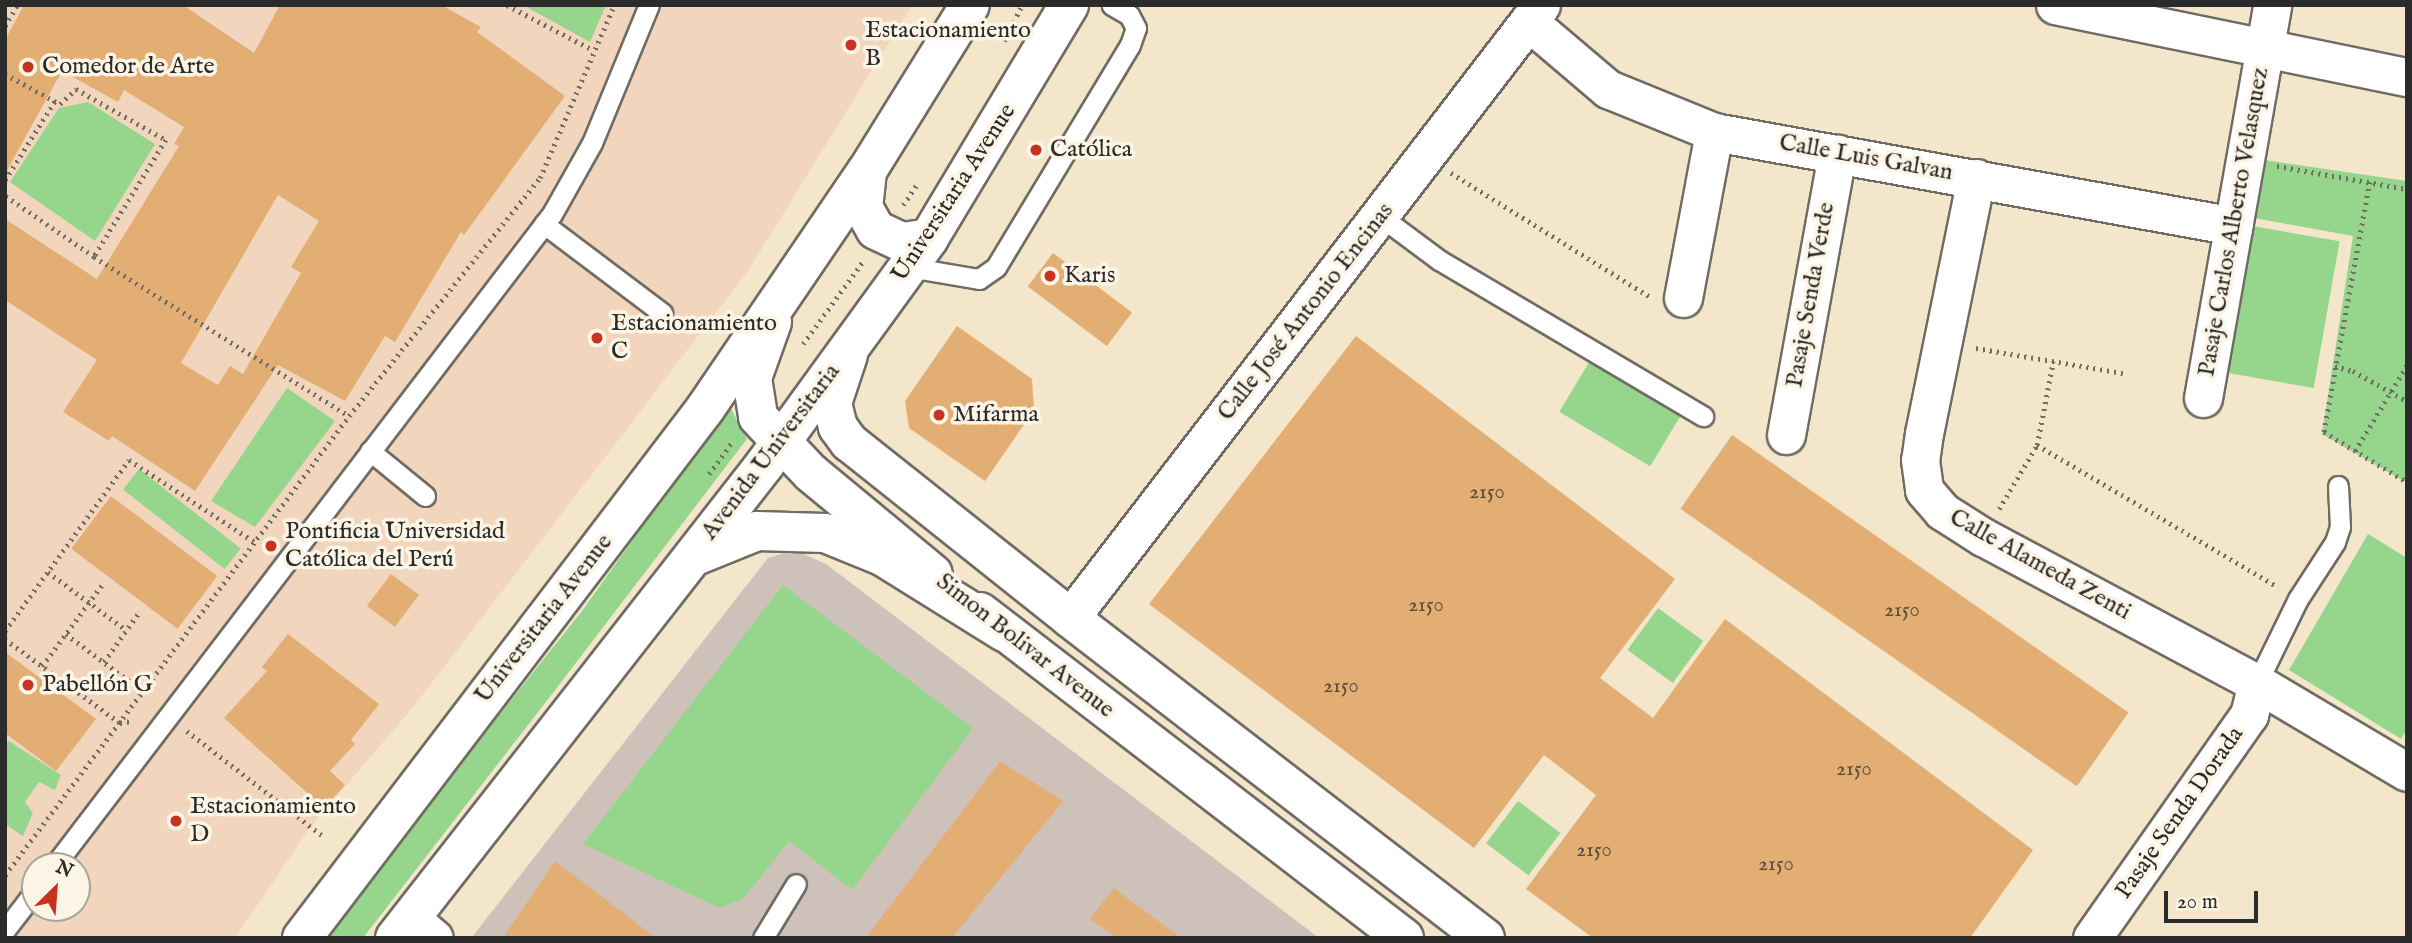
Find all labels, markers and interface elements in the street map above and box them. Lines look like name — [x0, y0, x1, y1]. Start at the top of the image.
place label: Estacionamiento B — [865, 17, 1031, 73]
marker: Estacionamiento B — [843, 37, 859, 53]
place label: Comedor de Arte — [42, 53, 215, 81]
marker: Comedor de Arte — [20, 59, 36, 75]
street label: Pasaje Carlos Alberto Velasquez — [2193, 65, 2275, 379]
street label: Universitaria Avenue — [886, 98, 1022, 288]
street label: Calle Luis Galvan — [1777, 129, 1955, 187]
place label: Católica — [1050, 136, 1132, 164]
marker: Católica — [1028, 142, 1044, 158]
street label: Calle José Antonio Encinas — [1212, 197, 1400, 427]
street label: Pasaje Senda Verde — [1781, 200, 1841, 390]
place label: Karis — [1064, 262, 1115, 290]
marker: Karis — [1042, 268, 1058, 284]
place label: Estacionamiento C — [611, 310, 777, 366]
marker: Estacionamiento C — [589, 330, 605, 346]
street label: Avenida Universitaria — [695, 358, 847, 546]
place label: Mifarma — [953, 401, 1039, 429]
marker: Mifarma — [931, 407, 947, 423]
house number: 2150 — [1469, 480, 1505, 506]
street label: Calle Alameda Zenti — [1944, 503, 2136, 627]
place label: Pontificia Universidad Católica del Perú — [285, 518, 505, 574]
street label: Universitaria Avenue — [469, 529, 619, 709]
marker: Pontificia Universidad Católica del Perú — [263, 538, 279, 554]
street label: Simon Bolivar Avenue — [930, 568, 1120, 724]
house number: 2150 — [1408, 593, 1444, 619]
house number: 2150 — [1884, 598, 1920, 624]
place label: Pabellón G — [42, 671, 153, 699]
house number: 2150 — [1323, 674, 1359, 700]
marker: Pabellón G — [20, 677, 36, 693]
street label: Pasaje Senda Dorada — [2110, 721, 2250, 905]
house number: 2150 — [1836, 757, 1872, 783]
place label: Estacionamiento D — [190, 793, 356, 849]
marker: Estacionamiento D — [168, 813, 184, 829]
house number: 2150 — [1576, 838, 1612, 864]
north arrow — [21, 852, 91, 922]
house number: 2150 — [1758, 852, 1794, 878]
text: N — [51, 855, 77, 884]
scale bar — [2167, 876, 2262, 920]
text: 20 m — [2177, 889, 2218, 916]

